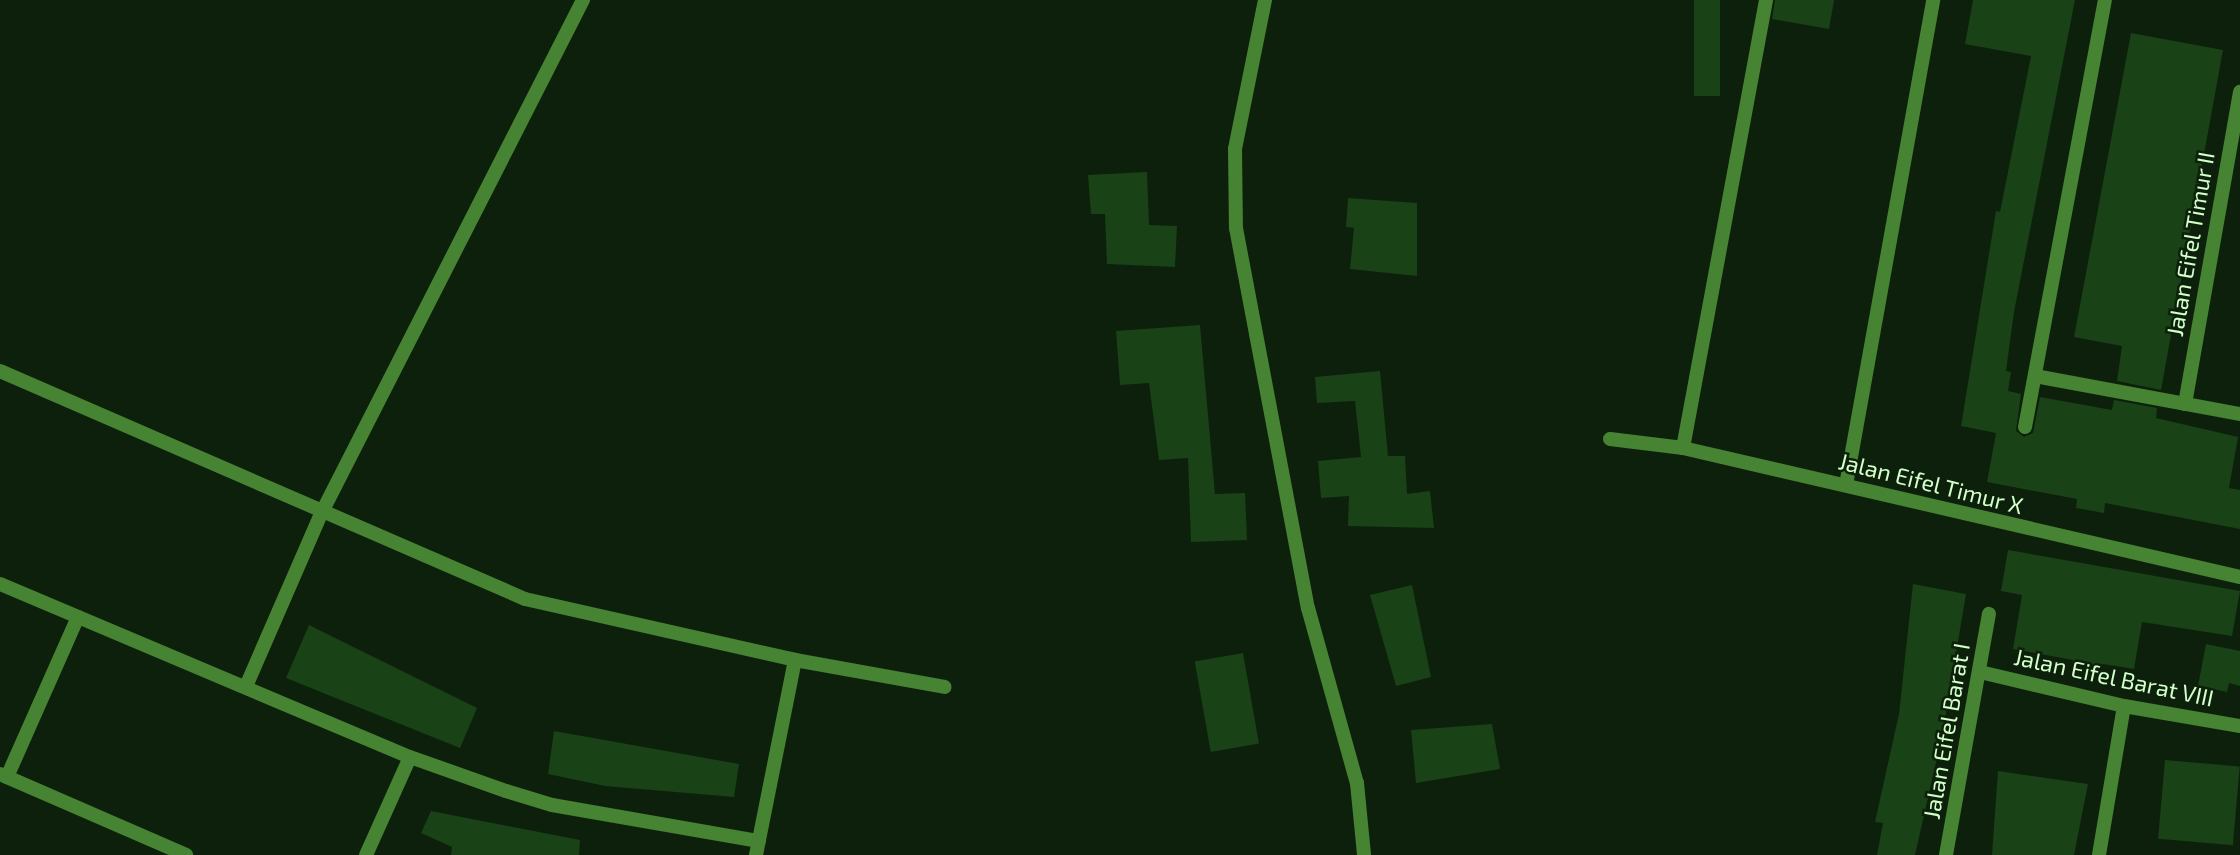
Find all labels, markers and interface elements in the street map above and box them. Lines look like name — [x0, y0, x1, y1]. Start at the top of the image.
street label: Jalan Eifel Timur II — [2160, 149, 2220, 339]
street label: Jalan Eifel Timur X — [1835, 447, 2027, 519]
street label: Jalan Eifel Barat I — [1917, 641, 1975, 821]
street label: Jalan Eifel Barat VIII — [2011, 642, 2217, 712]

